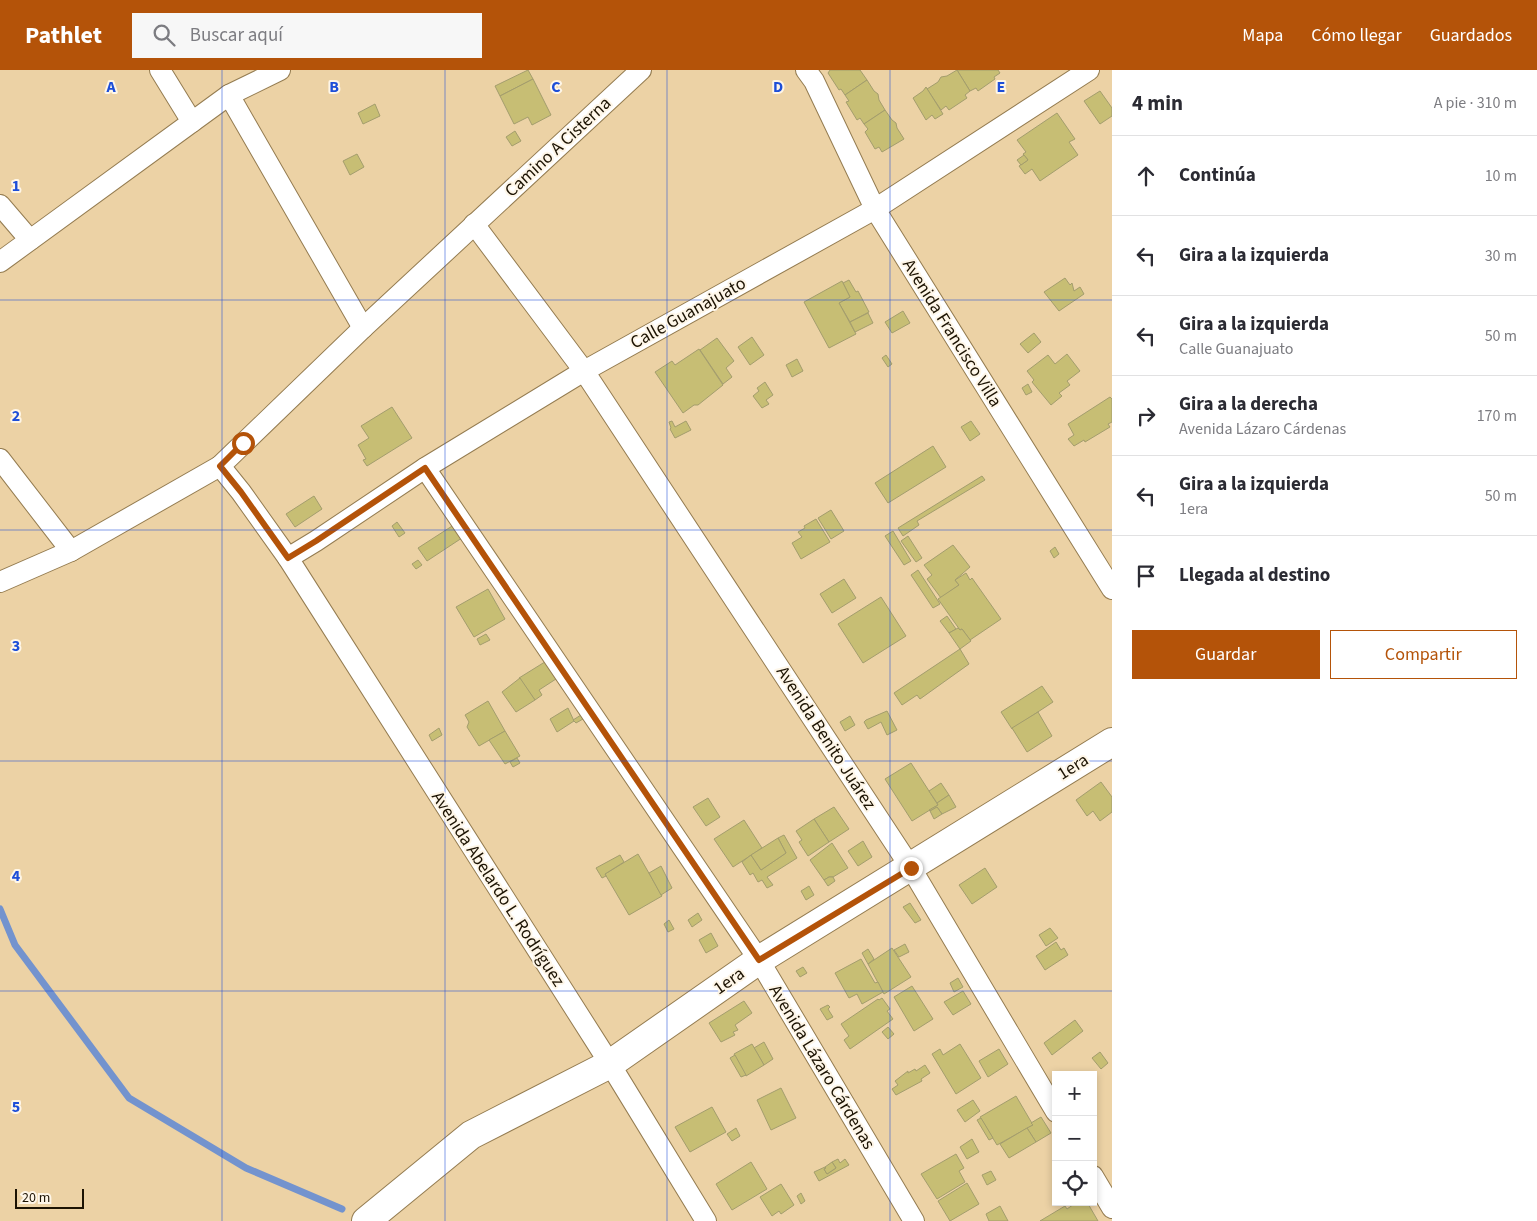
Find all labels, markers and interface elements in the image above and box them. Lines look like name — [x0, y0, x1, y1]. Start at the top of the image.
search box — [132, 13, 482, 58]
text: Pathlet — [25, 18, 102, 53]
icon: search — [150, 21, 178, 49]
text: Buscar aquí — [190, 22, 283, 49]
text: Mapa — [1242, 23, 1283, 48]
text: Cómo llegar — [1311, 23, 1402, 48]
text: Guardados — [1430, 23, 1512, 48]
text: A — [105, 76, 116, 98]
text: B — [329, 76, 339, 98]
text: C — [551, 76, 561, 98]
text: D — [773, 76, 783, 98]
text: E — [997, 76, 1005, 98]
text: 4 min — [1132, 88, 1183, 118]
street label: Camino A Cisterna — [499, 91, 617, 203]
text: A pie · 310 m — [1434, 92, 1517, 114]
icon: ahead — [1132, 162, 1160, 190]
text: Continúa — [1179, 162, 1256, 189]
text: 10 m — [1485, 165, 1517, 187]
text: 1 — [12, 175, 20, 197]
icon: left — [1132, 242, 1160, 270]
text: Gira a la izquierda — [1179, 242, 1329, 269]
text: 30 m — [1485, 245, 1517, 267]
street label: Avenida Francisco Villa — [896, 254, 1008, 412]
street label: Calle Guanajuato — [626, 271, 750, 355]
text: Gira a la izquierda — [1179, 311, 1329, 338]
icon: left — [1132, 322, 1160, 350]
text: 50 m — [1485, 325, 1517, 347]
text: Calle Guanajuato — [1179, 338, 1293, 360]
text: Gira a la derecha — [1179, 391, 1318, 418]
icon: right — [1132, 402, 1160, 430]
text: 2 — [12, 405, 20, 427]
text: 170 m — [1477, 405, 1517, 427]
text: Avenida Lázaro Cárdenas — [1179, 418, 1346, 440]
route start — [232, 432, 255, 455]
text: Gira a la izquierda — [1179, 471, 1329, 498]
icon: left — [1132, 482, 1160, 510]
text: 50 m — [1485, 485, 1517, 507]
text: 1era — [1179, 498, 1208, 520]
icon: arrive — [1132, 562, 1160, 590]
text: Llegada al destino — [1179, 562, 1330, 589]
button: Guardar — [1132, 630, 1320, 679]
button: Compartir — [1330, 630, 1517, 679]
text: 3 — [12, 635, 20, 657]
street label: Avenida Benito Juárez — [770, 661, 882, 815]
street label: 1era — [1052, 748, 1094, 786]
street label: Avenida Abelardo L. Rodríguez — [425, 786, 571, 992]
route end — [900, 857, 923, 880]
text: 4 — [12, 865, 21, 887]
street label: 1era — [708, 961, 750, 1001]
street label: Avenida Lázaro Cárdenas — [763, 980, 881, 1154]
map controls — [1052, 1071, 1097, 1206]
button: + — [1052, 1071, 1097, 1116]
text: 5 — [12, 1096, 20, 1118]
button: − — [1052, 1116, 1097, 1161]
button: locate — [1052, 1161, 1097, 1206]
scale bar — [15, 1186, 84, 1209]
text: 20 m — [22, 1188, 50, 1208]

